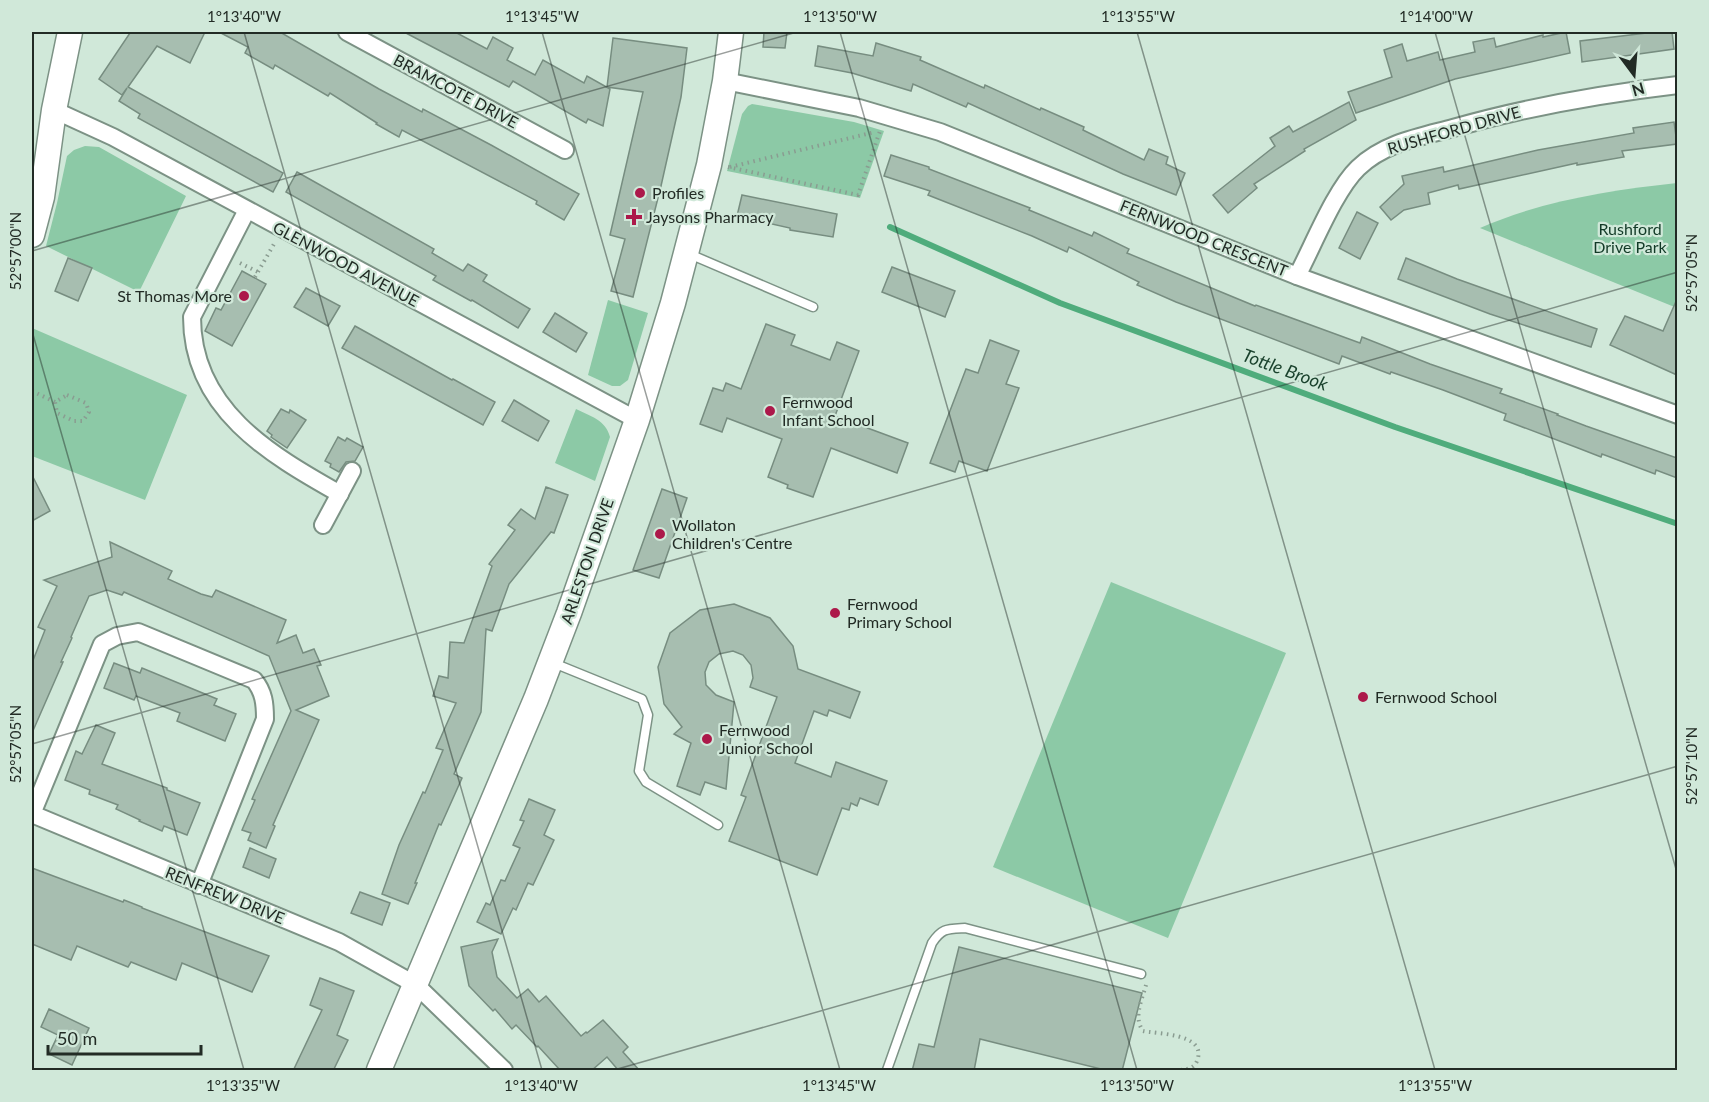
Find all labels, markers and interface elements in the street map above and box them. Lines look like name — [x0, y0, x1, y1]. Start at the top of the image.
text: 1°13'40"W — [207, 7, 281, 25]
text: 1°13'45"W — [505, 7, 579, 25]
text: 1°13'50"W — [803, 7, 877, 25]
text: 1°13'55"W — [1101, 7, 1175, 25]
text: 1°14'00"W — [1399, 7, 1473, 25]
north arrow — [1604, 45, 1664, 105]
street label: BRAMCOTE DRIVE — [391, 50, 522, 131]
text: N — [1630, 79, 1647, 101]
street label: RUSHFORD DRIVE — [1385, 101, 1523, 158]
place label: Profiles — [652, 183, 704, 202]
marker: Profiles — [633, 186, 647, 200]
street label: FERNWOOD CRESCENT — [1118, 195, 1291, 280]
place label: Jaysons Pharmacy — [646, 207, 774, 226]
marker: Jaysons Pharmacy — [627, 210, 641, 224]
text: 52°57'00"N — [6, 212, 24, 290]
street label: GLENWOOD AVENUE — [270, 217, 422, 310]
park label: Rushford Drive Park — [1593, 219, 1668, 256]
text: 52°57'05"N — [1682, 234, 1700, 312]
place label: St Thomas More — [117, 286, 232, 305]
marker: St Thomas More — [237, 289, 251, 303]
water label: Tottle Brook — [1240, 343, 1332, 395]
place label: Fernwood Infant School — [782, 392, 874, 429]
marker: Fernwood Infant School — [763, 404, 777, 418]
street label: ARLESTON DRIVE — [556, 495, 617, 626]
place label: Wollaton Children's Centre — [672, 515, 793, 552]
marker: Wollaton Children's Centre — [653, 527, 667, 541]
place label: Fernwood Primary School — [847, 594, 952, 631]
marker: Fernwood Primary School — [828, 606, 842, 620]
place label: Fernwood School — [1375, 687, 1497, 706]
marker: Fernwood School — [1356, 690, 1370, 704]
text: 52°57'05"N — [6, 705, 24, 783]
place label: Fernwood Junior School — [719, 720, 813, 757]
text: 52°57'10"N — [1682, 727, 1700, 805]
marker: Fernwood Junior School — [700, 732, 714, 746]
street label: RENFREW DRIVE — [163, 862, 288, 927]
scale bar — [48, 1018, 201, 1056]
text: 50 m — [57, 1027, 97, 1049]
text: 1°13'35"W — [206, 1076, 280, 1094]
text: 1°13'40"W — [504, 1076, 578, 1094]
text: 1°13'45"W — [802, 1076, 876, 1094]
text: 1°13'50"W — [1100, 1076, 1174, 1094]
text: 1°13'55"W — [1398, 1076, 1472, 1094]

